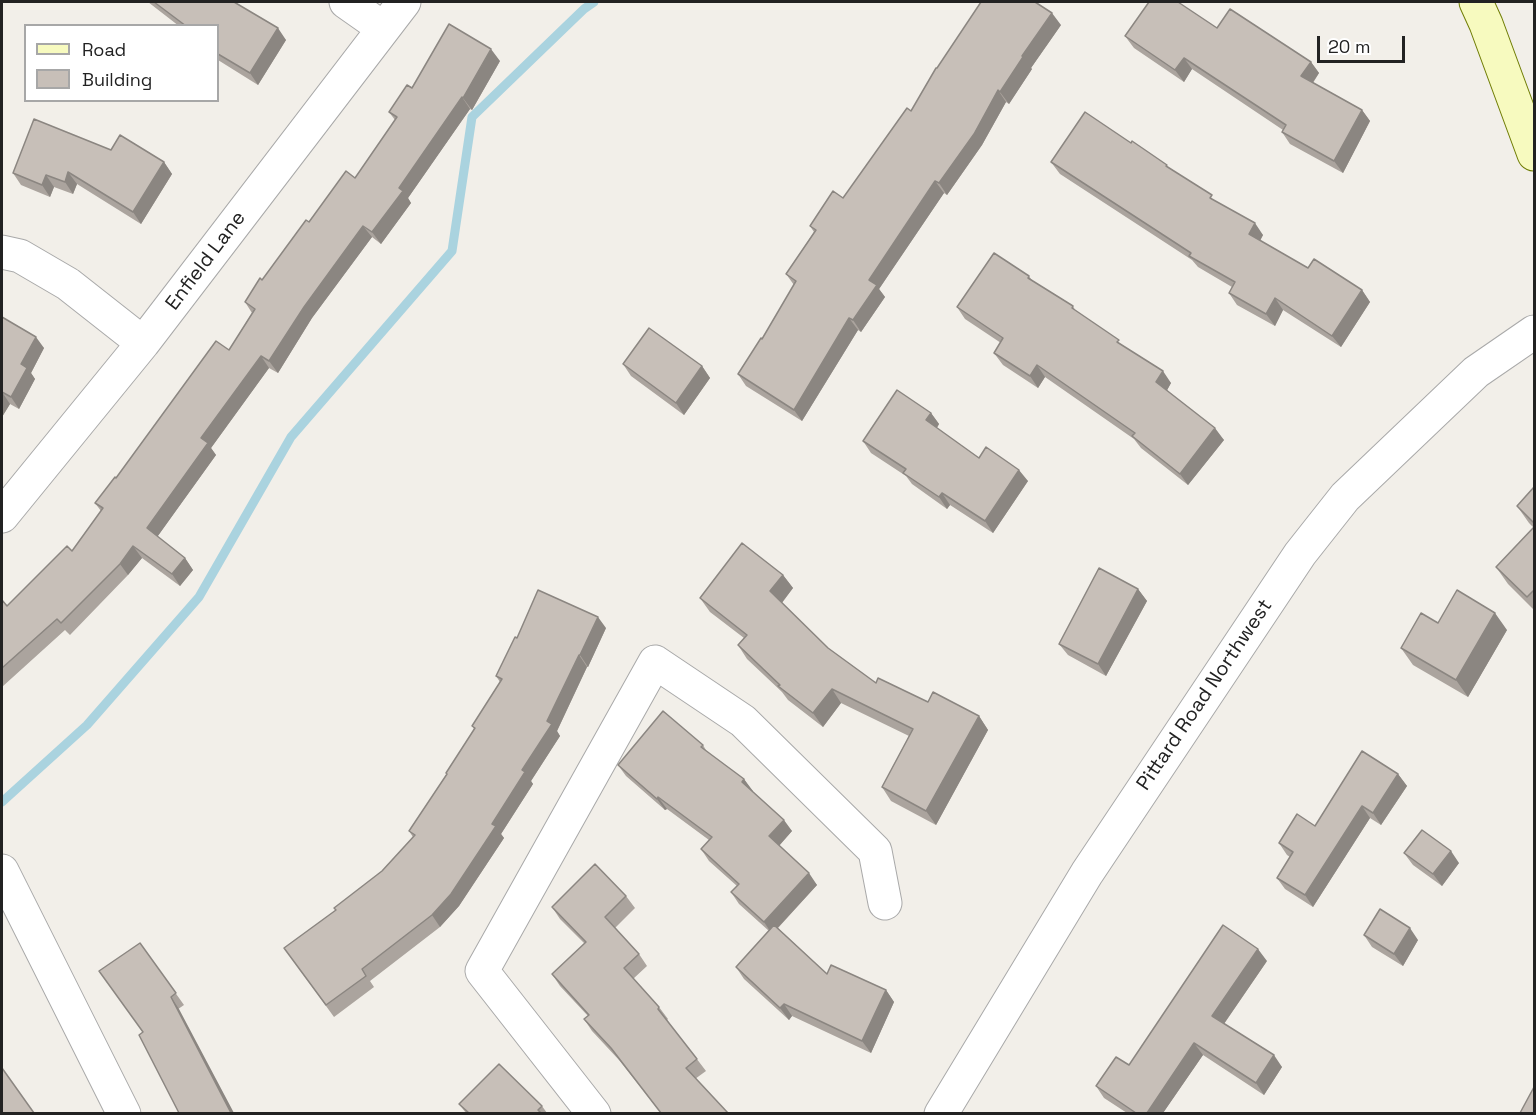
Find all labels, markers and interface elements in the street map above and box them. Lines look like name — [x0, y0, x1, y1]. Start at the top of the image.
legend — [24, 24, 219, 102]
scale bar — [1320, 24, 1408, 62]
text: 20 m — [1328, 35, 1371, 58]
text: Road — [82, 38, 126, 61]
text: Building — [82, 68, 152, 91]
street label: Enfield Lane — [161, 207, 251, 315]
street label: Pittard Road Northwest — [1132, 595, 1278, 795]

